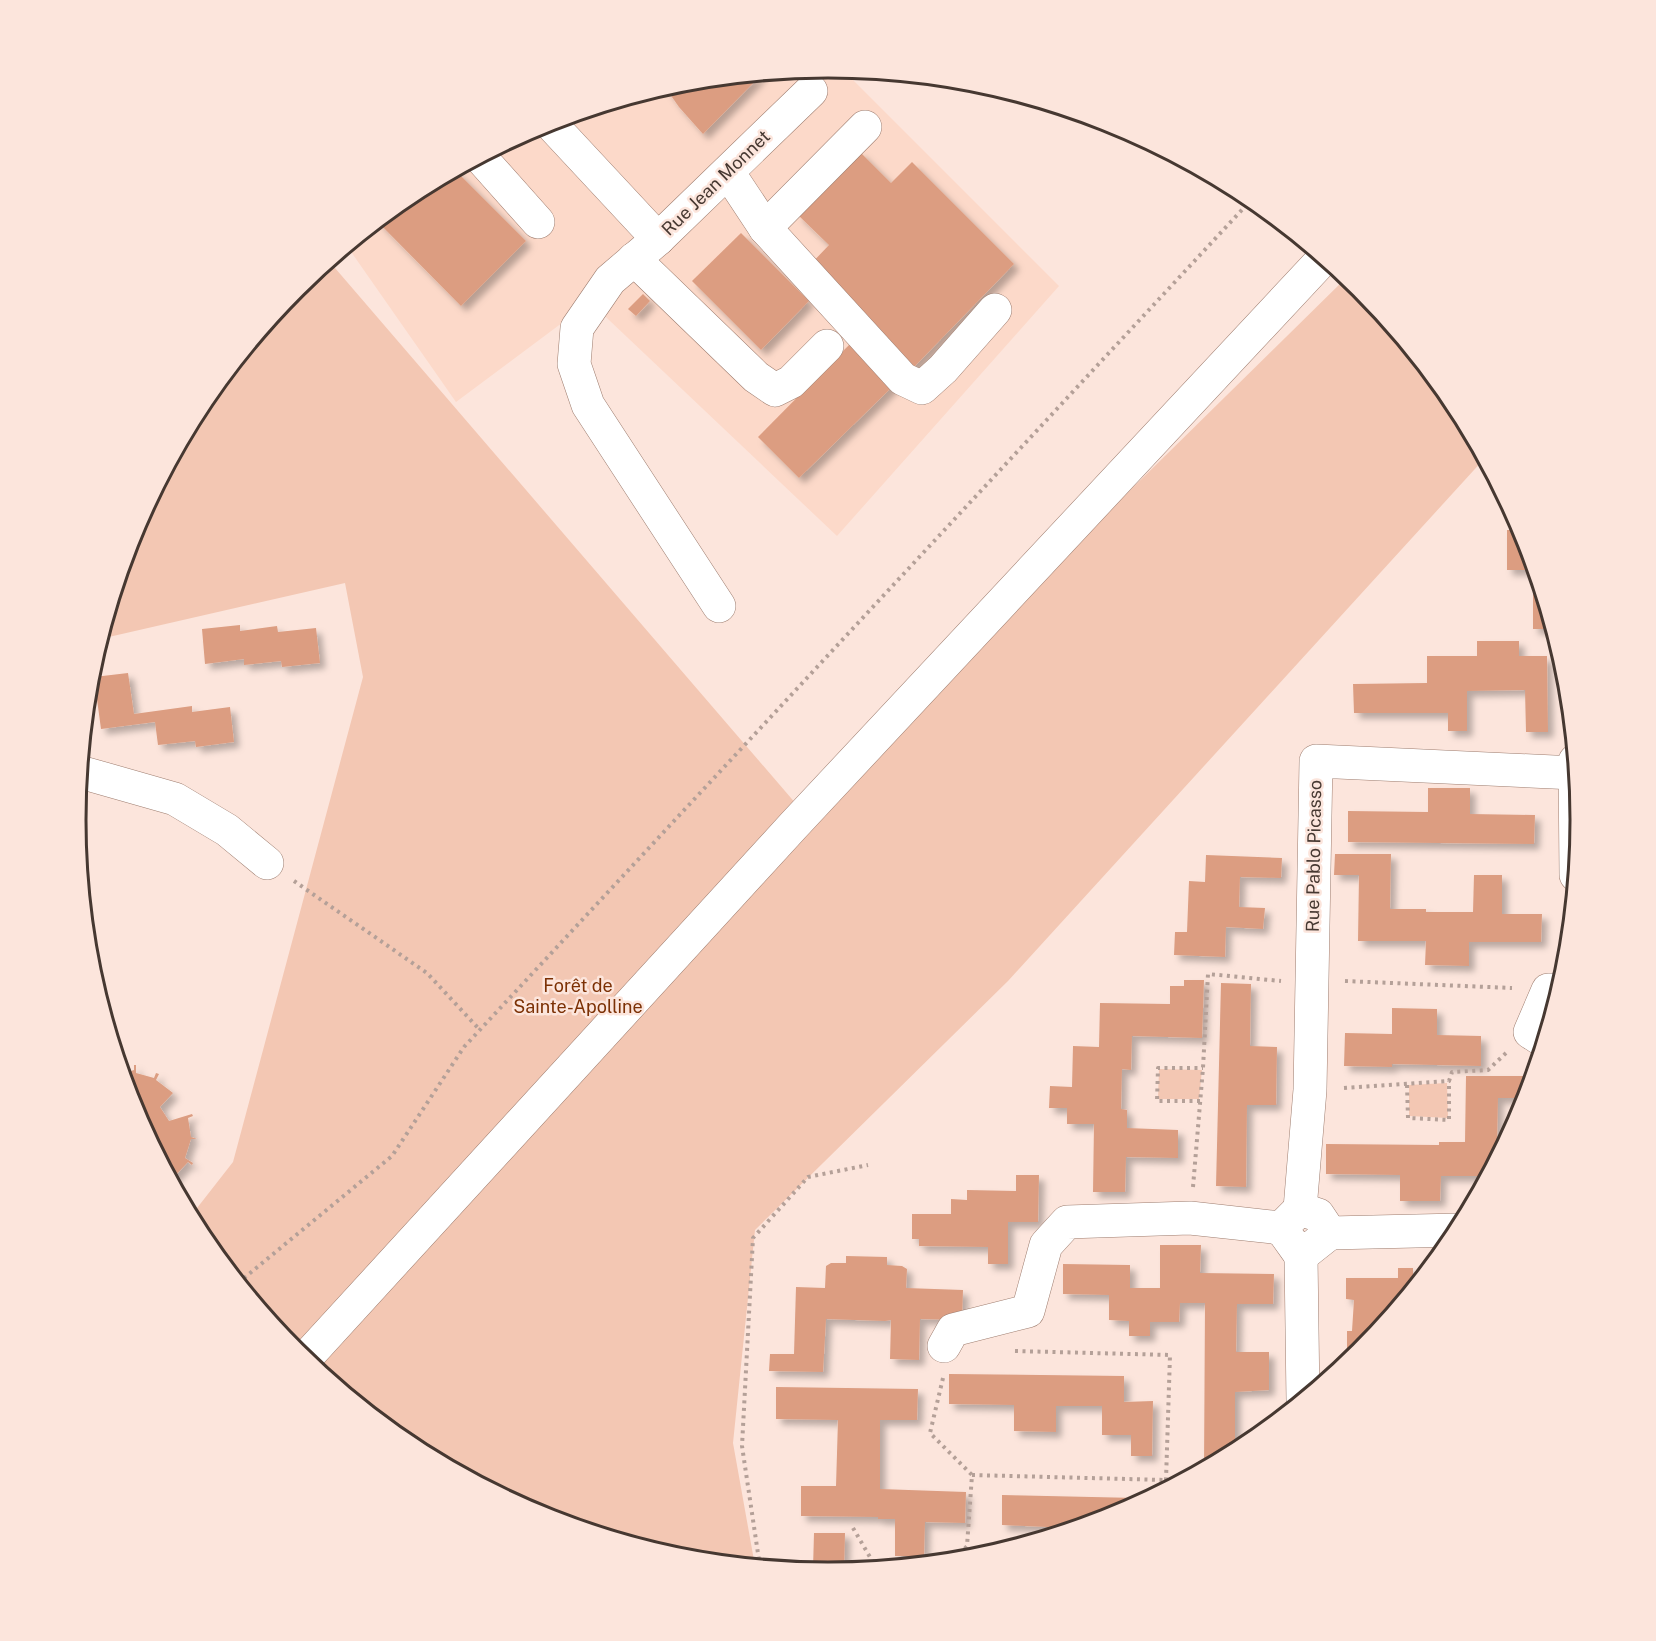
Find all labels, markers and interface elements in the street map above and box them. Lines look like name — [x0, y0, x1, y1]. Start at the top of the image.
street label: Rue Jean Monnet — [657, 126, 774, 240]
street label: Rue Pablo Picasso — [1302, 780, 1325, 932]
park label: Forêt de Sainte-Apolline — [513, 975, 643, 1017]

